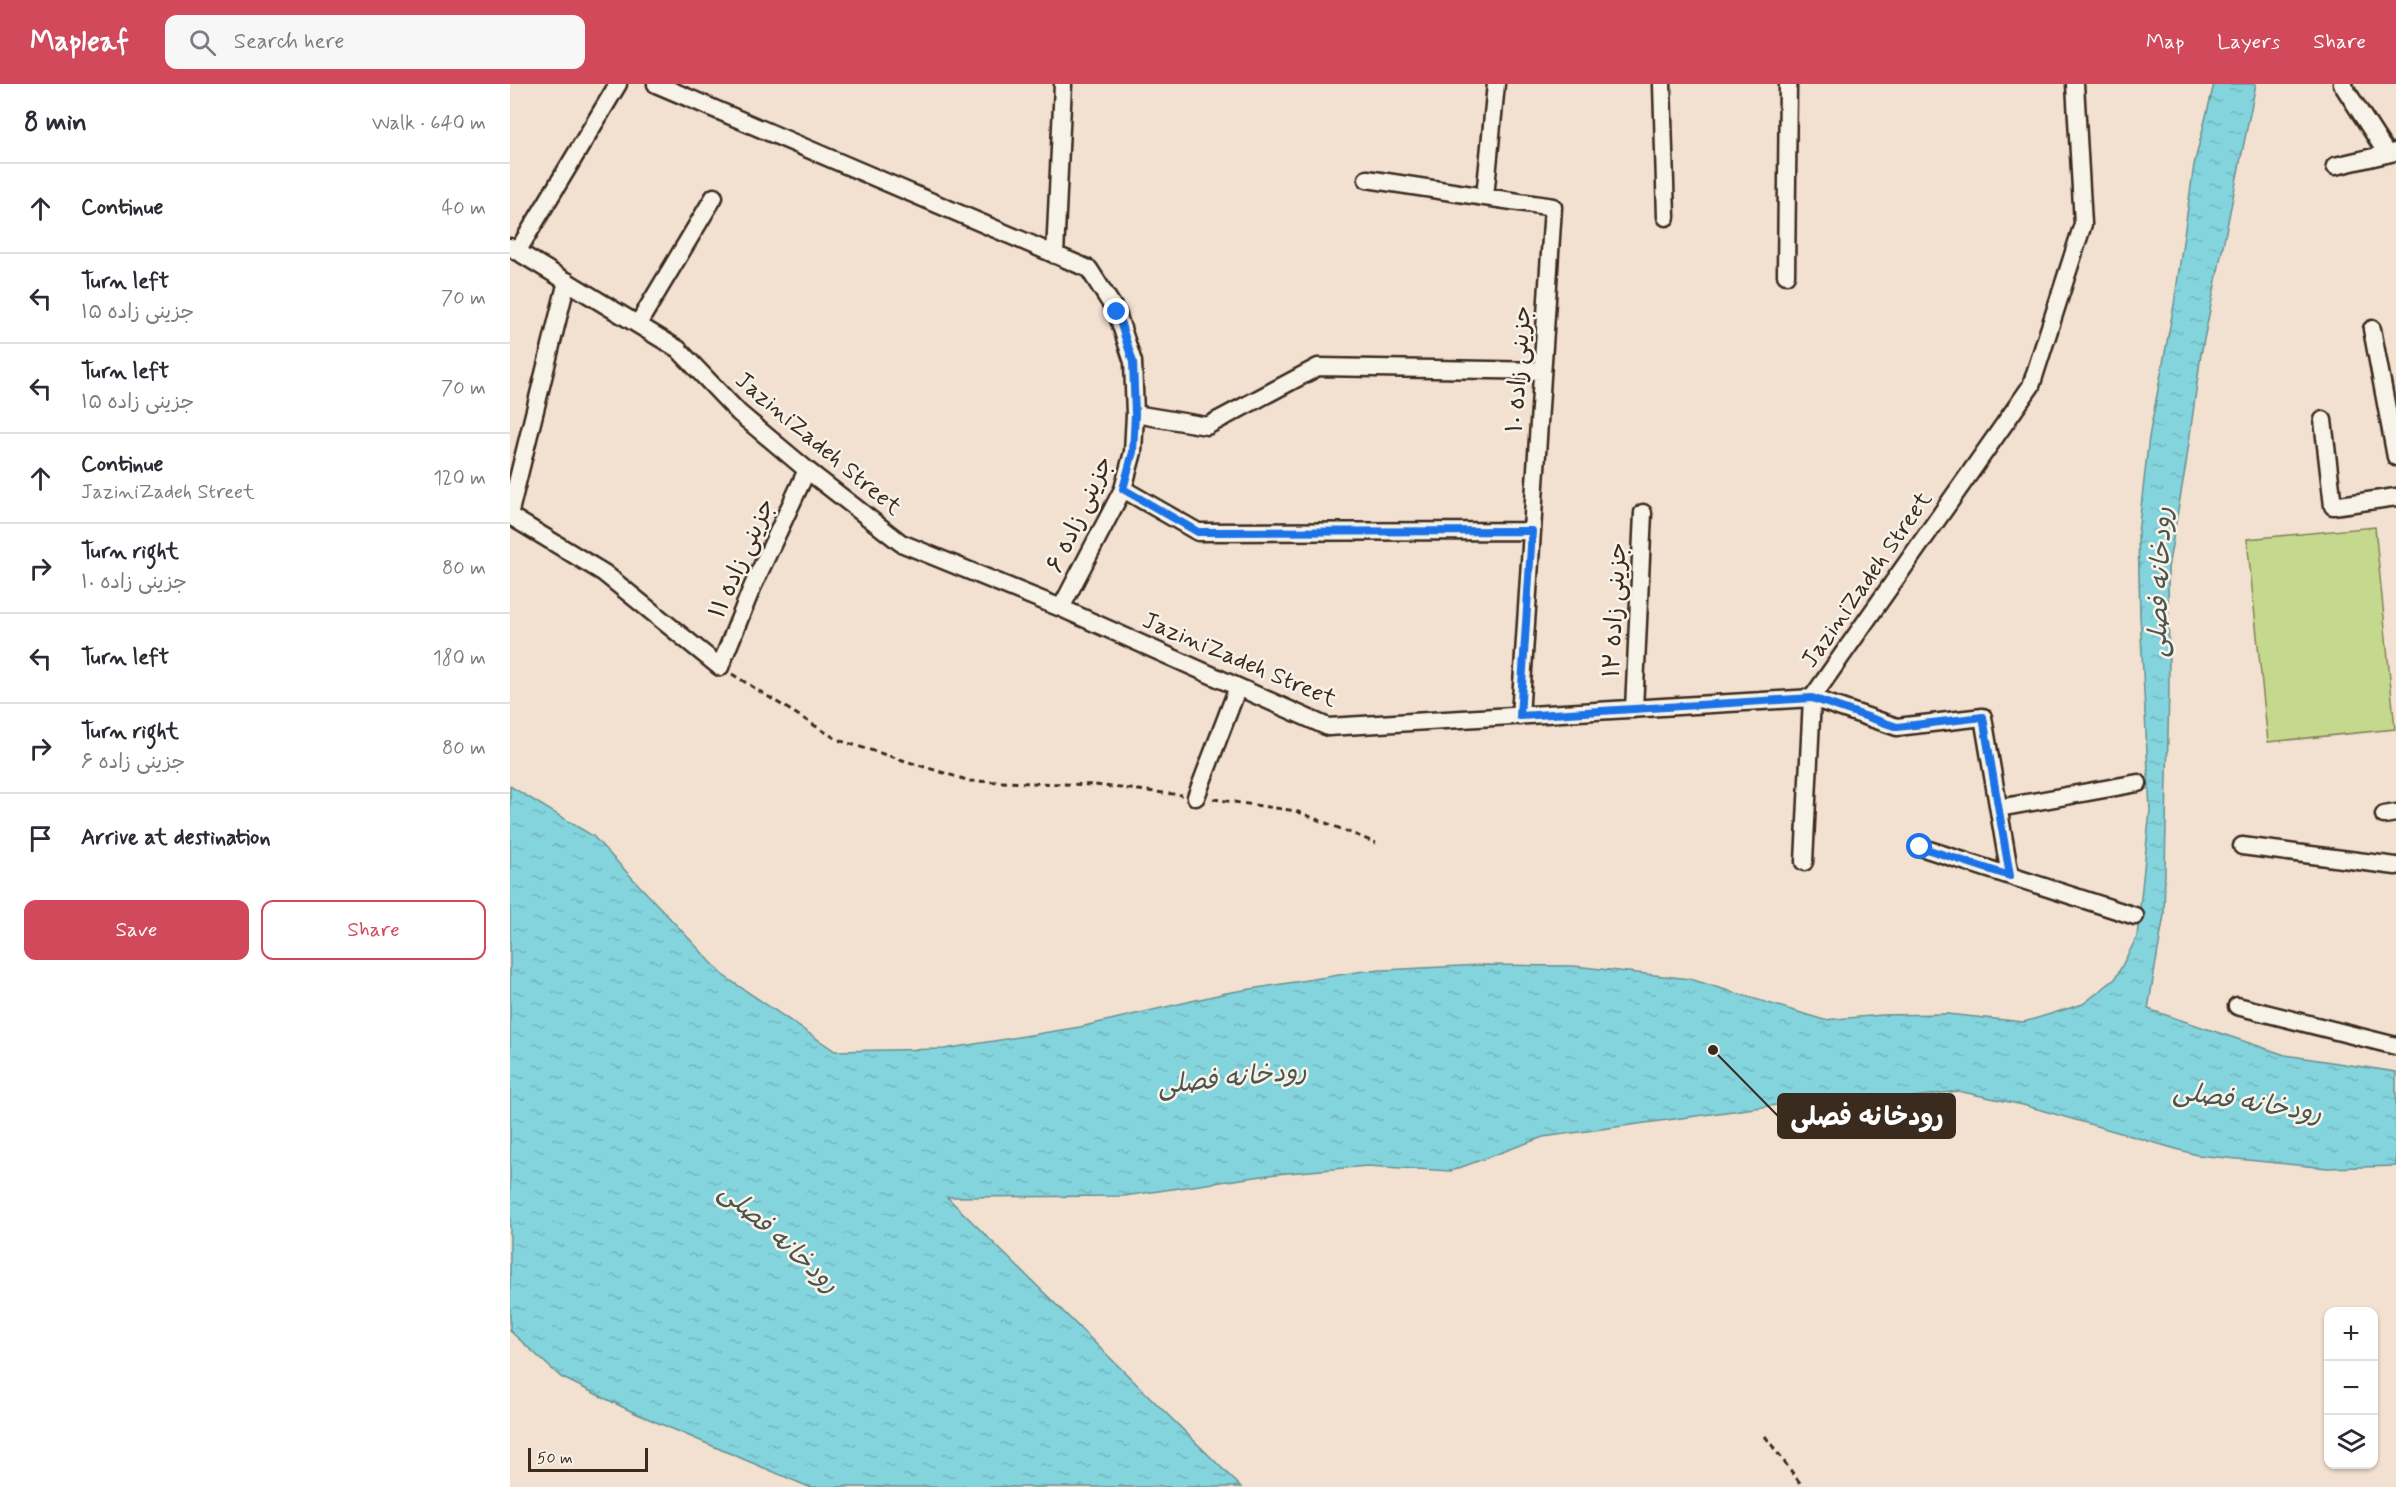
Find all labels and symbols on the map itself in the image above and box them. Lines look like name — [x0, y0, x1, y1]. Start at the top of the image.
route end — [1103, 298, 1129, 324]
street label: جزینی زاده ۱۰ — [1500, 305, 1539, 434]
street label: JaziniZadeh Street — [728, 365, 908, 523]
street label: جزینی زاده ۶ — [1040, 451, 1121, 578]
street label: JaziniZadeh Street — [1795, 486, 1940, 674]
street label: جزینی زاده ۱۱ — [702, 494, 783, 623]
water label: رودخانه فصلی — [2141, 507, 2181, 658]
street label: جزینی زاده ۱۲ — [1596, 542, 1635, 679]
street label: JaziniZadeh Street — [1137, 605, 1341, 715]
route start — [1906, 833, 1932, 859]
water label: رودخانه فصلی — [1156, 1054, 1309, 1104]
water label: رودخانه فصلی — [2171, 1074, 2324, 1132]
callout: رودخانه فصلی — [1778, 1094, 1955, 1138]
text: رودخانه فصلی — [1790, 1101, 1944, 1135]
water label: رودخانه فصلی — [712, 1176, 846, 1301]
scale bar — [528, 1445, 648, 1472]

